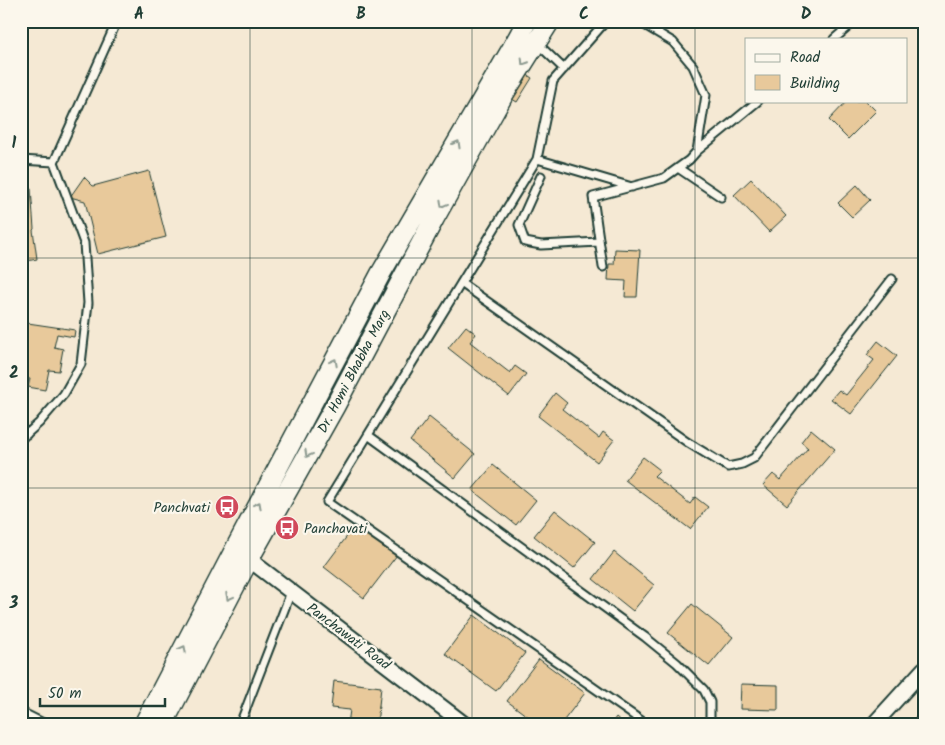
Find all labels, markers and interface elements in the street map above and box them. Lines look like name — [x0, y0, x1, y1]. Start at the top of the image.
text: A — [134, 2, 144, 27]
text: B — [356, 2, 366, 27]
text: C — [579, 2, 589, 27]
text: D — [801, 2, 812, 27]
legend — [745, 38, 908, 102]
text: Road — [790, 46, 821, 70]
one-way arrow — [520, 57, 530, 66]
text: Building — [790, 72, 840, 96]
text: 1 — [12, 131, 17, 156]
one-way arrow — [450, 140, 460, 149]
one-way arrow — [439, 198, 449, 207]
street label: Dr. Homi Bhabha Marg — [312, 306, 396, 437]
one-way arrow — [328, 358, 338, 367]
text: 2 — [9, 361, 19, 386]
one-way arrow — [304, 449, 314, 458]
bus stop icon: Panchvati — [214, 494, 240, 520]
place label: Panchvati — [153, 497, 211, 519]
one-way arrow — [252, 502, 262, 511]
bus stop icon: Panchavati — [274, 515, 300, 541]
place label: Panchavati — [304, 518, 368, 540]
text: 3 — [9, 591, 19, 616]
one-way arrow — [225, 591, 235, 600]
street label: Panchawati Road — [302, 598, 396, 676]
one-way arrow — [176, 646, 186, 655]
scale bar — [40, 675, 165, 707]
text: 50 m — [48, 682, 82, 706]

